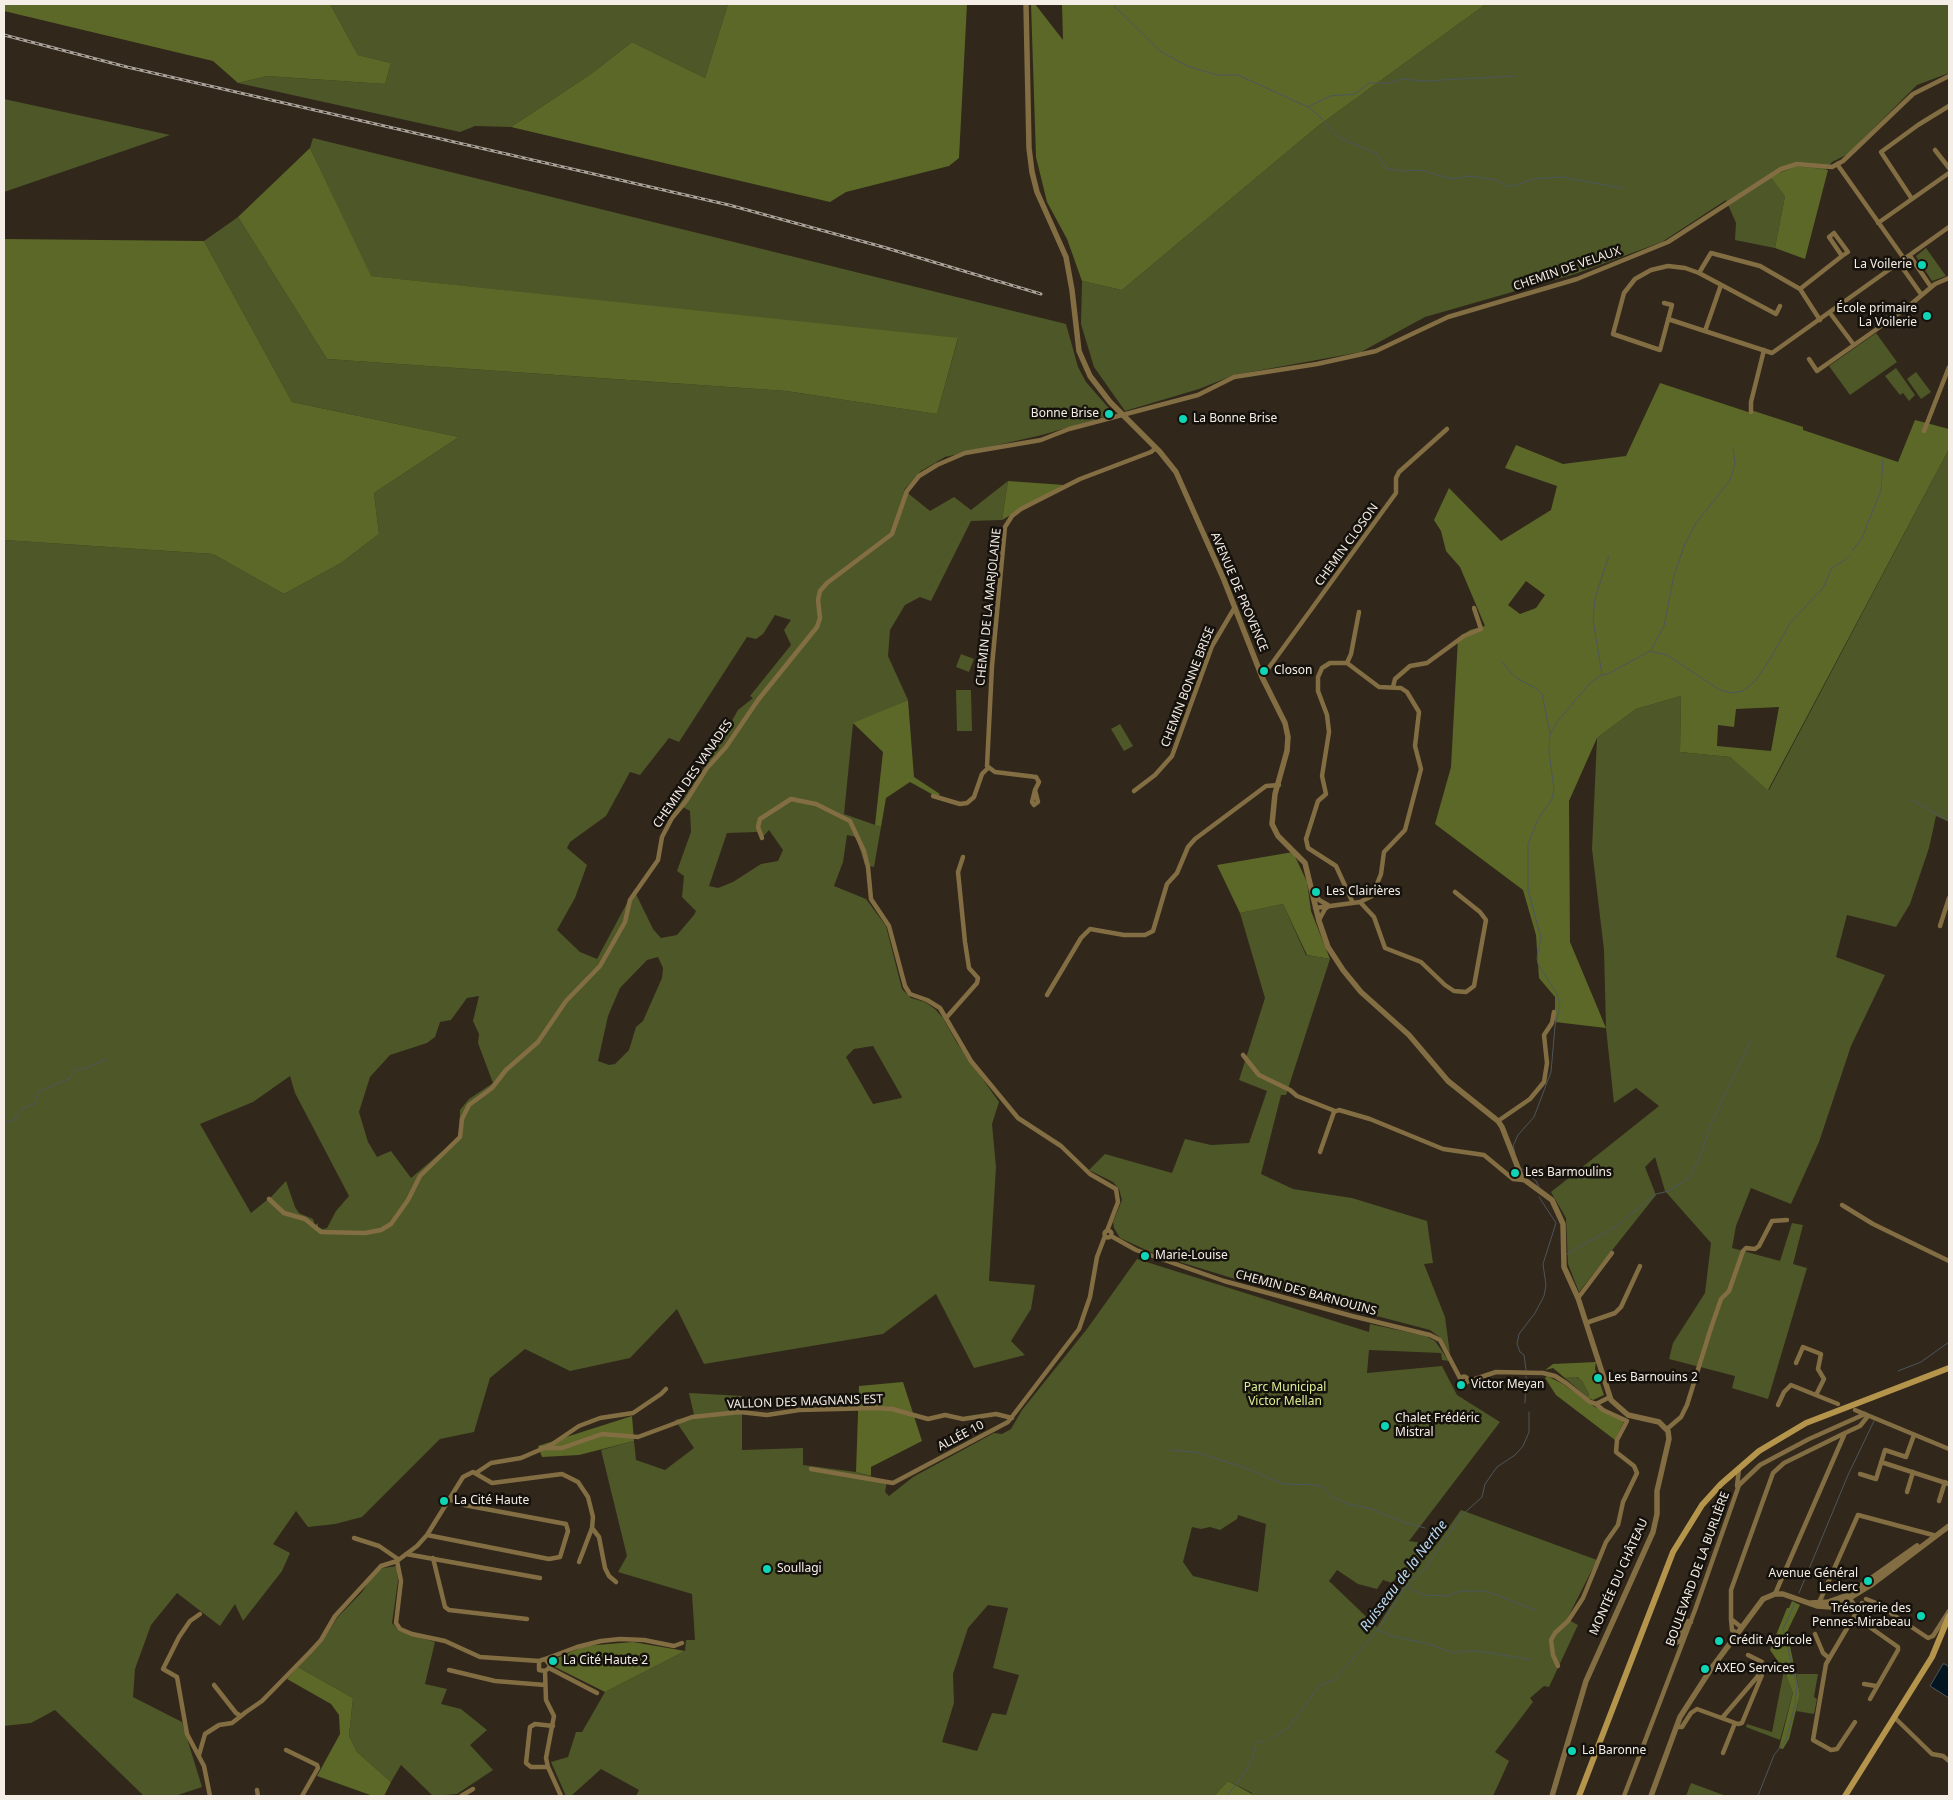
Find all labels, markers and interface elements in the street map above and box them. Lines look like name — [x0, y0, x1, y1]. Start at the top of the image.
street label: CHEMIN DE VELAUX — [1511, 244, 1623, 294]
place label: La Voilerie — [1854, 258, 1912, 272]
marker: La Voilerie — [1916, 259, 1928, 271]
place label: École primaire La Voilerie — [1836, 302, 1917, 330]
marker: École primaire La Voilerie — [1921, 310, 1933, 322]
place label: Bonne Brise — [1031, 407, 1099, 421]
marker: Bonne Brise — [1103, 408, 1115, 420]
place label: La Bonne Brise — [1193, 412, 1277, 426]
marker: La Bonne Brise — [1177, 413, 1189, 425]
street label: CHEMIN CLOSON — [1312, 501, 1382, 589]
street label: CHEMIN DE LA MARJOLAINE — [974, 527, 1004, 687]
street label: AVENUE DE PROVENCE — [1207, 530, 1271, 654]
street label: CHEMIN BONNE BRISE — [1158, 625, 1218, 749]
place label: Closon — [1274, 664, 1312, 678]
marker: Closon — [1258, 665, 1270, 677]
street label: CHEMIN DES VANADES — [650, 717, 736, 831]
place label: Les Clairières — [1326, 885, 1400, 899]
marker: Les Clairières — [1310, 886, 1322, 898]
place label: Les Barmoulins — [1525, 1166, 1612, 1180]
marker: Les Barmoulins — [1509, 1167, 1521, 1179]
place label: Marie-Louise — [1155, 1249, 1228, 1263]
marker: Marie-Louise — [1139, 1250, 1151, 1262]
street label: CHEMIN DES BARNOUINS — [1234, 1267, 1378, 1319]
place label: Les Barnouins 2 — [1608, 1371, 1698, 1385]
marker: Les Barnouins 2 — [1592, 1372, 1604, 1384]
place label: Victor Meyan — [1471, 1378, 1544, 1392]
marker: Victor Meyan — [1455, 1379, 1467, 1391]
park label: Parc Municipal Victor Mellan — [1244, 1381, 1326, 1409]
street label: VALLON DES MAGNANS EST — [727, 1392, 883, 1412]
place label: Chalet Frédéric Mistral — [1395, 1412, 1480, 1440]
street label: ALLÉE 10 — [935, 1418, 987, 1454]
marker: Chalet Frédéric Mistral — [1379, 1420, 1391, 1432]
street label: BOULEVARD DE LA BURLIÈRE — [1663, 1490, 1733, 1648]
place label: La Cité Haute — [454, 1494, 529, 1508]
marker: La Cité Haute — [438, 1495, 450, 1507]
street label: MONTÉE DU CHÂTEAU — [1587, 1516, 1651, 1638]
water label: Ruisseau de la Nerthe — [1357, 1517, 1451, 1635]
place label: Soullagi — [777, 1562, 822, 1576]
marker: Soullagi — [761, 1563, 773, 1575]
place label: Avenue Général Leclerc — [1769, 1567, 1858, 1595]
marker: Avenue Général Leclerc — [1862, 1575, 1874, 1587]
place label: Trésorerie des Pennes-Mirabeau — [1812, 1602, 1911, 1630]
marker: Trésorerie des Pennes-Mirabeau — [1915, 1610, 1927, 1622]
place label: Crédit Agricole — [1729, 1634, 1812, 1648]
marker: Crédit Agricole — [1713, 1635, 1725, 1647]
place label: La Cité Haute 2 — [563, 1654, 648, 1668]
marker: La Cité Haute 2 — [547, 1655, 559, 1667]
place label: AXEO Services — [1715, 1662, 1795, 1676]
marker: AXEO Services — [1699, 1663, 1711, 1675]
place label: La Baronne — [1582, 1744, 1646, 1758]
marker: La Baronne — [1566, 1745, 1578, 1757]

